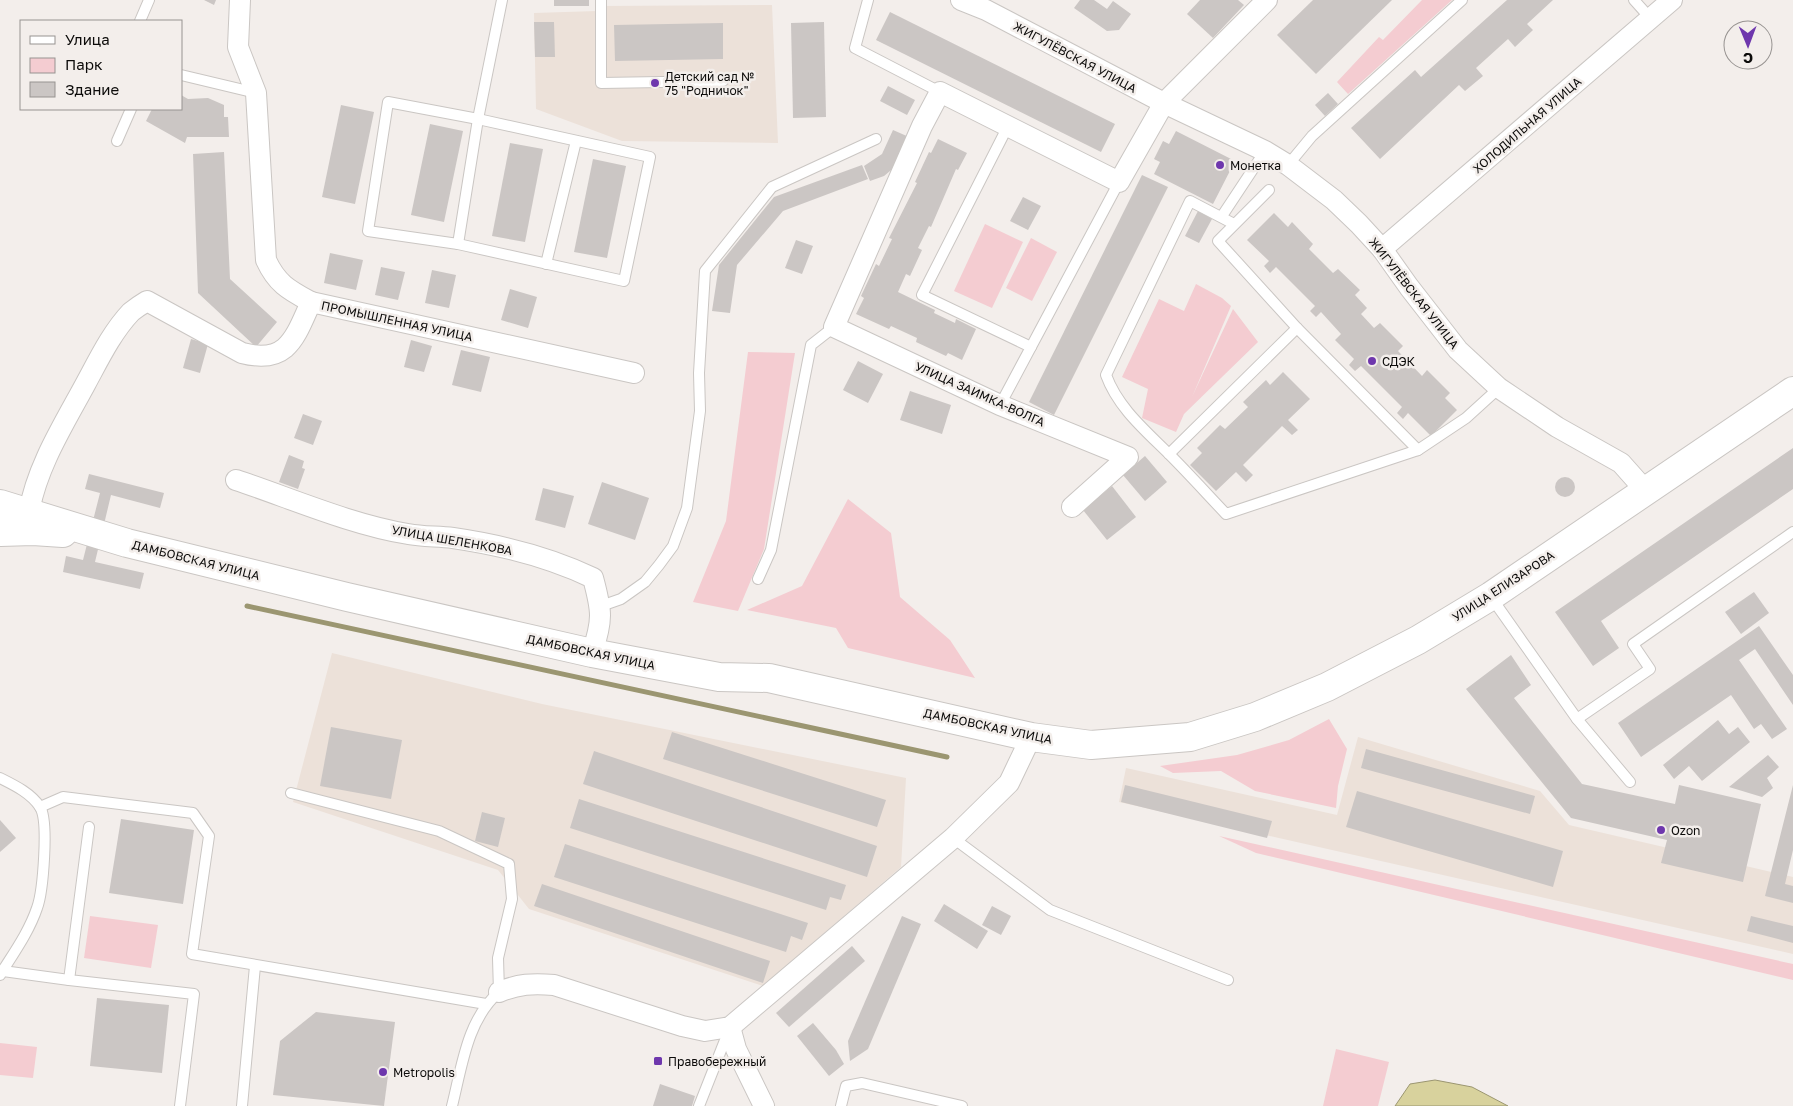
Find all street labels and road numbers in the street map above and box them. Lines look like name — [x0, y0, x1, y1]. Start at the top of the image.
street label: ЖИГУЛЁВСКАЯ УЛИЦА — [1011, 18, 1139, 96]
street label: ХОЛОДИЛЬНАЯ УЛИЦА — [1470, 74, 1584, 176]
street label: ЖИГУЛЁВСКАЯ УЛИЦА — [1366, 234, 1462, 352]
street label: ПРОМЫШЛЕННАЯ УЛИЦА — [320, 298, 474, 344]
street label: УЛИЦА ЗАИМКА-ВОЛГА — [913, 359, 1047, 429]
street label: УЛИЦА ШЕЛЕНКОВА — [390, 522, 514, 558]
street label: ДАМБОВСКАЯ УЛИЦА — [131, 537, 261, 583]
street label: УЛИЦА ЕЛИЗАРОВА — [1449, 547, 1557, 625]
street label: ДАМБОВСКАЯ УЛИЦА — [525, 631, 657, 673]
street label: ДАМБОВСКАЯ УЛИЦА — [922, 705, 1054, 747]

